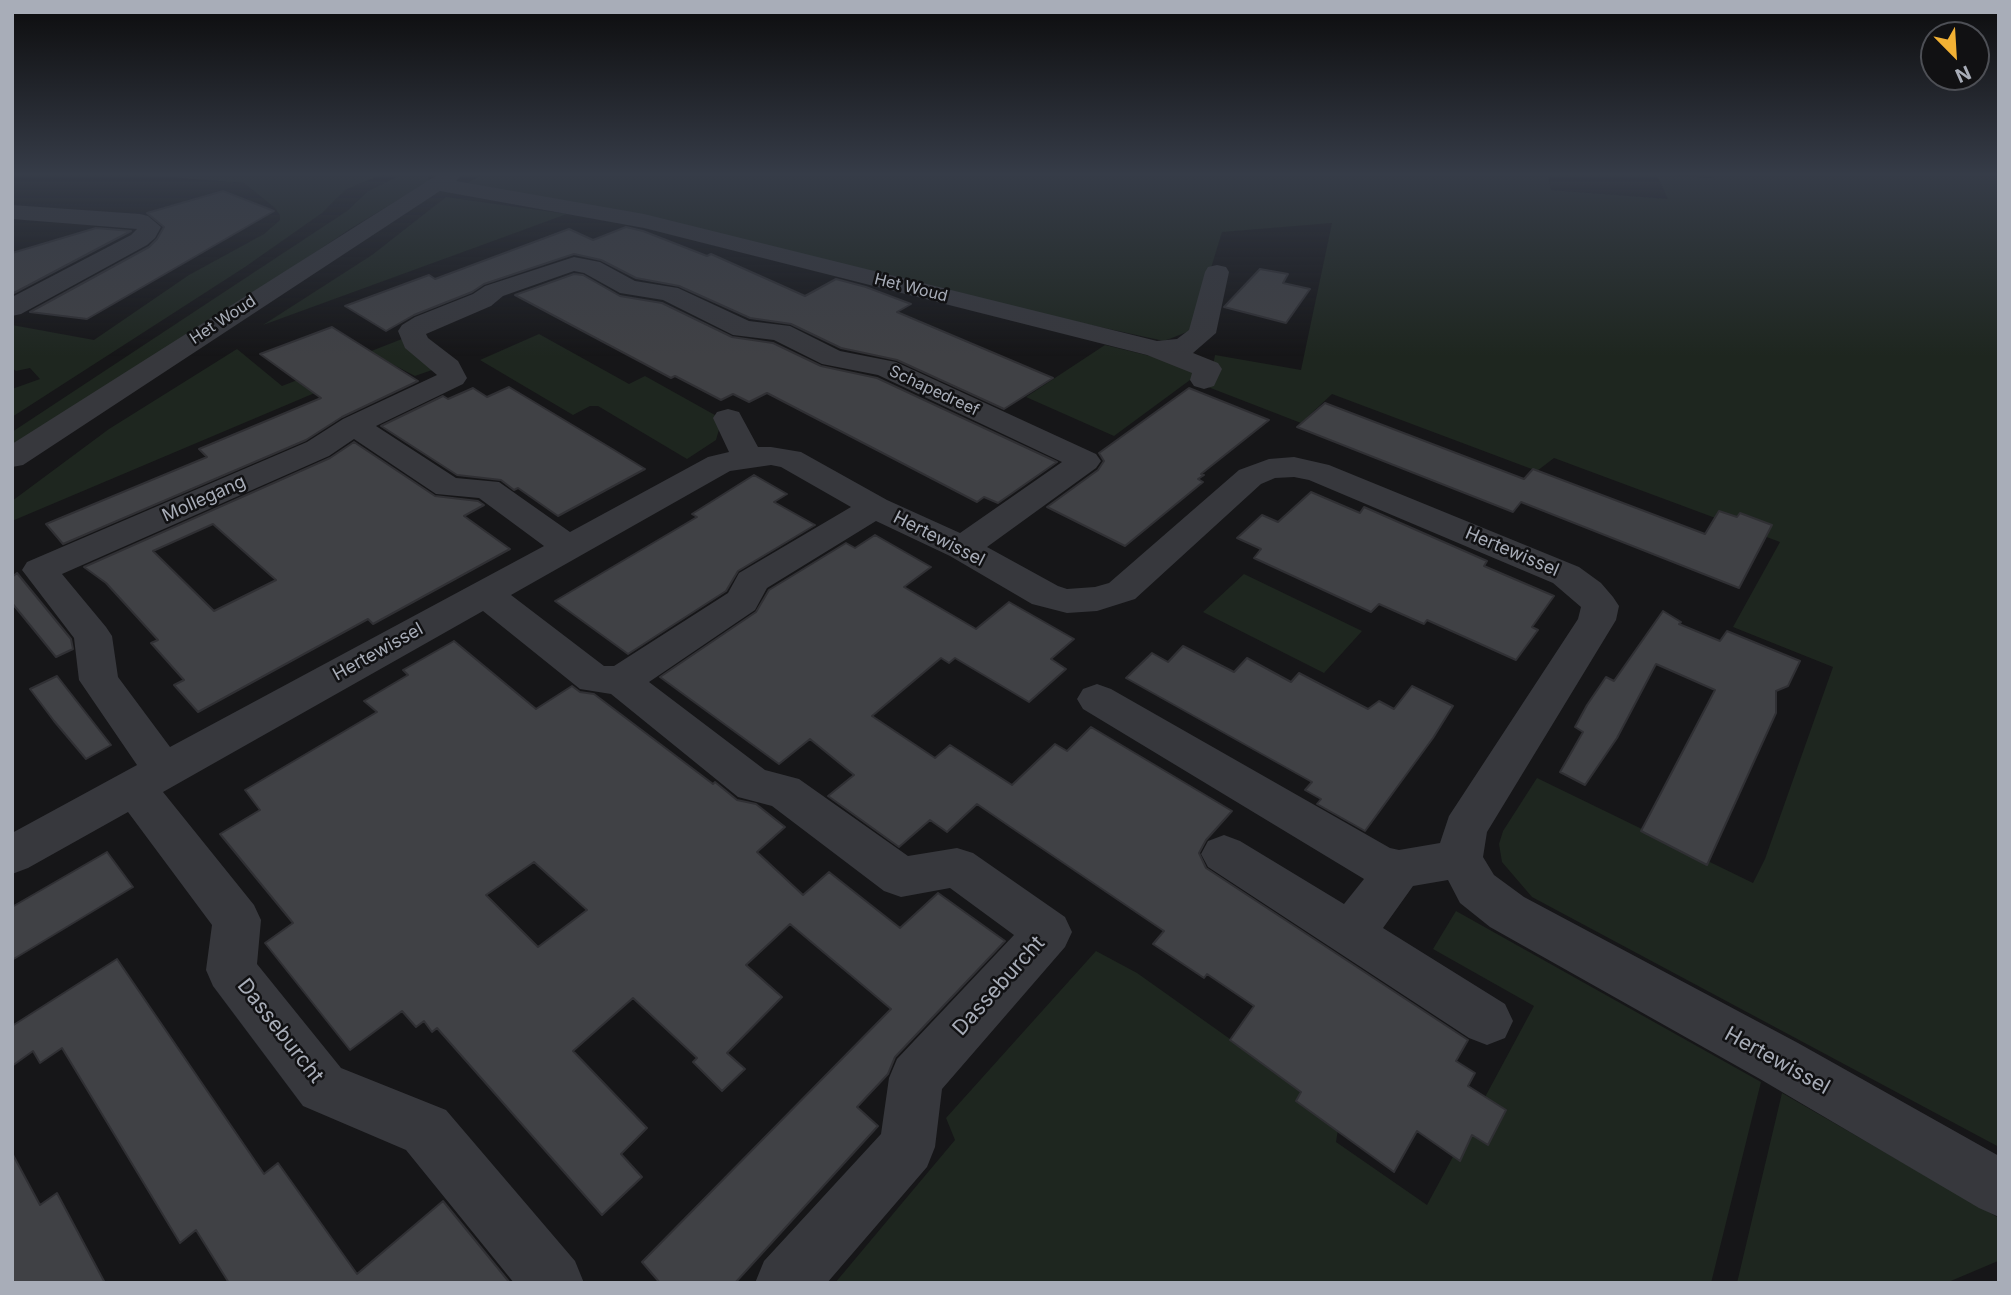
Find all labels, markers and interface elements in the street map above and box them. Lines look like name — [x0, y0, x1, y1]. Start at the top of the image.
north arrow — [1920, 21, 1990, 91]
text: N — [1952, 60, 1974, 87]
street label: Het Woud — [872, 270, 950, 306]
street label: Het Woud — [186, 292, 260, 348]
street label: Schapedreef — [886, 362, 982, 420]
street label: Mollegang — [159, 471, 249, 527]
street label: Hertewissel — [890, 507, 988, 571]
street label: Hertewissel — [1462, 523, 1562, 581]
street label: Hertewissel — [329, 618, 427, 686]
street label: Dasseburcht — [948, 931, 1050, 1041]
street label: Dasseburcht — [231, 974, 329, 1088]
street label: Hertewissel — [1720, 1022, 1834, 1100]

